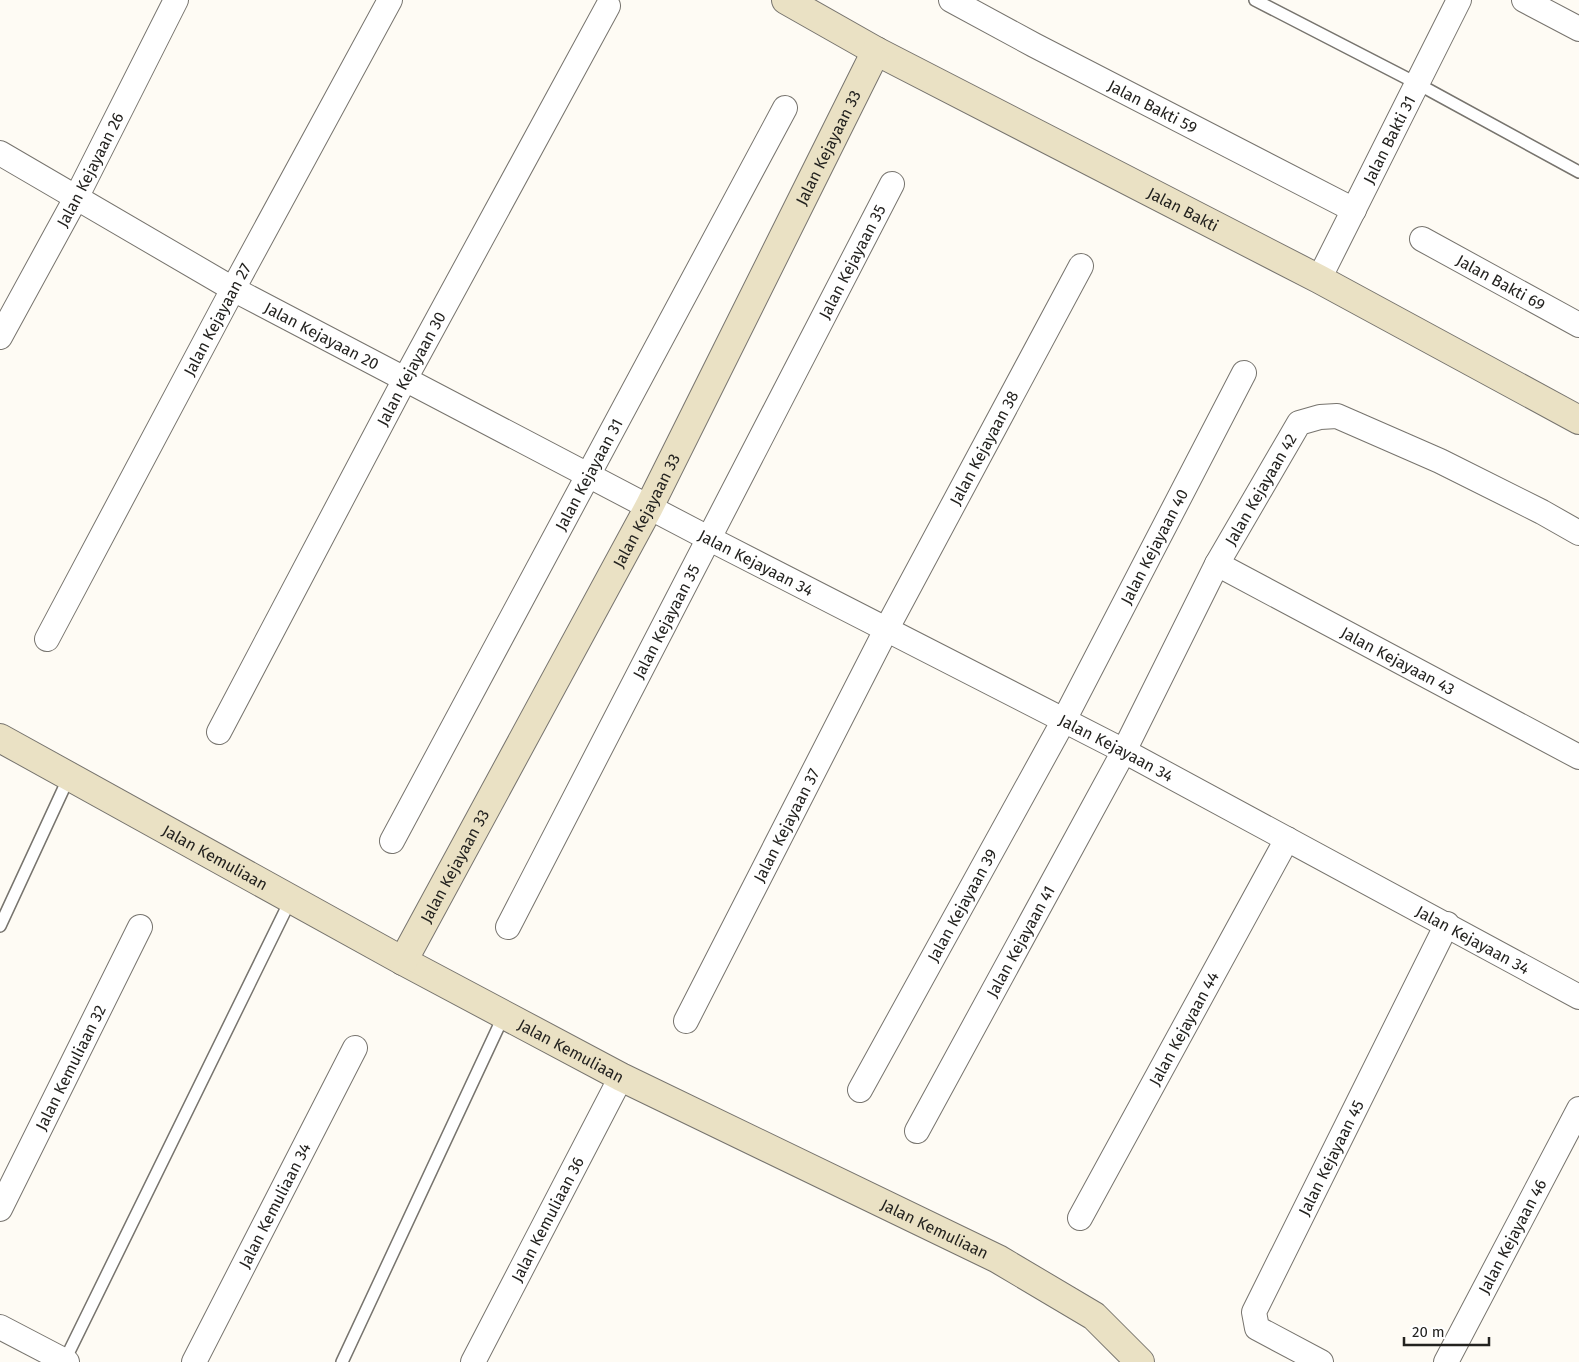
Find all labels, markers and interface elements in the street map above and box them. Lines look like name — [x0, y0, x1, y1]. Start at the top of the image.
street label: Jalan Bakti 59 — [1105, 76, 1200, 138]
street label: Jalan Kejayaan 33 — [792, 87, 865, 208]
street label: Jalan Bakti 31 — [1359, 93, 1419, 187]
street label: Jalan Kejayaan 26 — [53, 109, 128, 231]
street label: Jalan Bakti — [1144, 183, 1222, 236]
street label: Jalan Kejayaan 35 — [815, 202, 890, 322]
street label: Jalan Bakti 69 — [1453, 251, 1548, 315]
street label: Jalan Kejayaan 27 — [180, 260, 255, 379]
street label: Jalan Kejayaan 20 — [261, 298, 382, 374]
street label: Jalan Kejayaan 30 — [373, 308, 450, 429]
street label: Jalan Kejayaan 38 — [946, 387, 1022, 508]
street label: Jalan Kejayaan 31 — [551, 415, 627, 534]
street label: Jalan Kejayaan 42 — [1221, 430, 1301, 549]
street label: Jalan Kejayaan 33 — [609, 451, 684, 571]
street label: Jalan Kejayaan 40 — [1117, 486, 1192, 608]
street label: Jalan Kejayaan 34 — [695, 526, 817, 600]
street label: Jalan Kejayaan 35 — [629, 561, 704, 682]
street label: Jalan Kejayaan 43 — [1338, 623, 1458, 699]
street label: Jalan Kejayaan 34 — [1056, 710, 1177, 786]
street label: Jalan Kejayaan 37 — [750, 765, 824, 885]
street label: Jalan Kejayaan 33 — [417, 806, 493, 926]
street label: Jalan Kemuliaan — [159, 821, 271, 894]
street label: Jalan Kejayaan 39 — [924, 846, 1001, 965]
street label: Jalan Kejayaan 41 — [983, 882, 1059, 1001]
street label: Jalan Kejayaan 34 — [1413, 902, 1533, 979]
street label: Jalan Kejayaan 44 — [1145, 968, 1223, 1089]
street label: Jalan Kemuliaan 32 — [32, 1002, 110, 1133]
street label: Jalan Kemuliaan — [515, 1015, 627, 1087]
street label: Jalan Kejayaan 45 — [1295, 1097, 1368, 1219]
street label: Jalan Kemuliaan 34 — [235, 1139, 315, 1271]
street label: Jalan Kemuliaan 36 — [507, 1154, 588, 1285]
street label: Jalan Kejayaan 46 — [1475, 1176, 1550, 1297]
street label: Jalan Kemuliaan — [878, 1195, 992, 1263]
scale bar — [1404, 1314, 1489, 1346]
text: 20 m — [1412, 1323, 1445, 1341]

